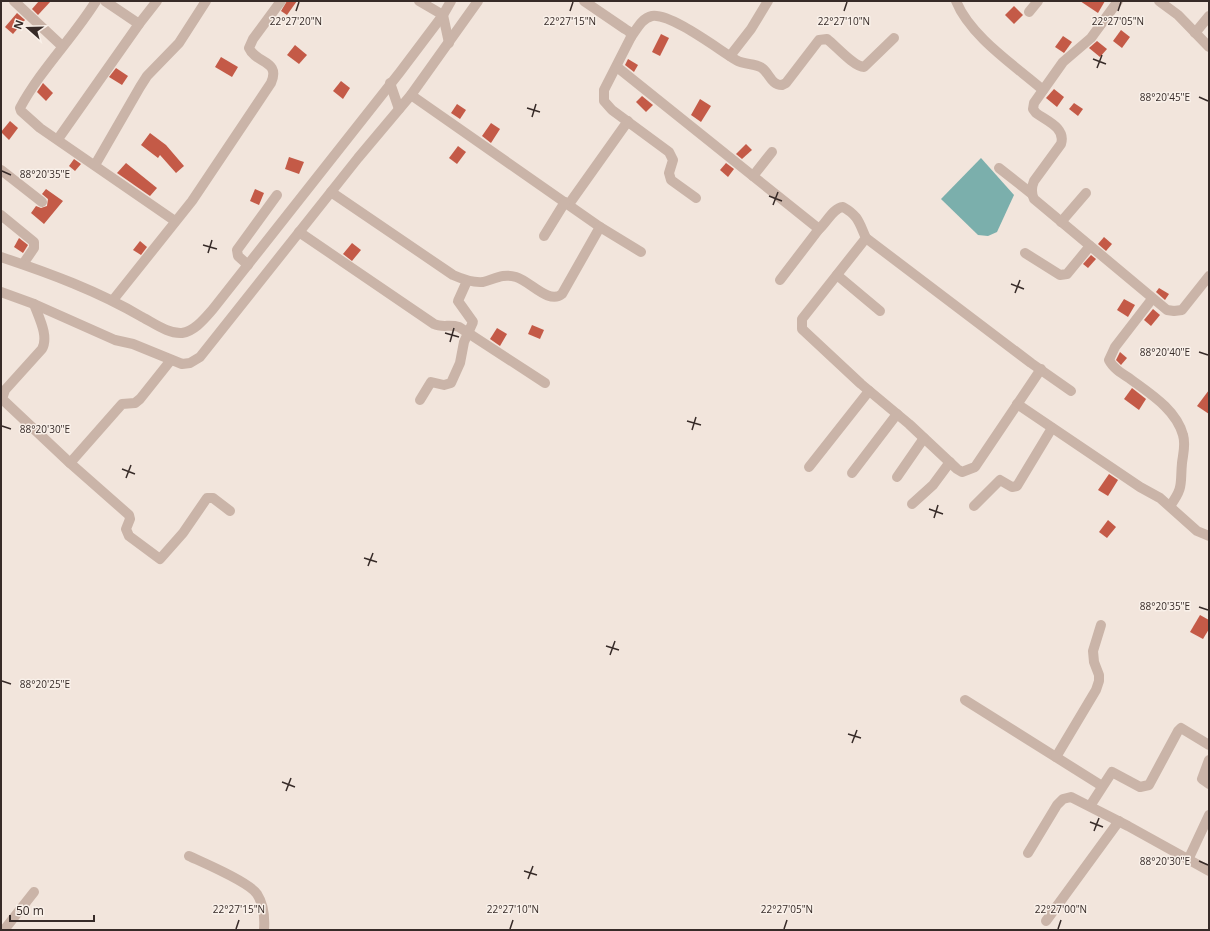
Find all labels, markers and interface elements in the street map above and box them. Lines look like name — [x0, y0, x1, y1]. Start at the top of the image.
north arrow — [8, 8, 48, 48]
text: 22°27'20"N — [270, 14, 322, 28]
text: 22°27'15"N — [544, 14, 596, 28]
text: 22°27'10"N — [818, 14, 870, 28]
text: 22°27'05"N — [1092, 14, 1144, 28]
text: N — [10, 18, 27, 31]
text: 88°20'45"E — [1140, 90, 1190, 104]
text: 88°20'35"E — [20, 167, 70, 181]
text: 88°20'40"E — [1140, 345, 1190, 359]
text: 88°20'30"E — [20, 422, 70, 436]
text: 88°20'35"E — [1140, 599, 1190, 613]
text: 88°20'25"E — [20, 677, 70, 691]
text: 88°20'30"E — [1140, 854, 1190, 868]
scale bar — [10, 897, 94, 923]
text: 50 m — [16, 902, 44, 919]
text: 22°27'15"N — [213, 902, 265, 916]
text: 22°27'10"N — [487, 902, 539, 916]
text: 22°27'05"N — [761, 902, 813, 916]
text: 22°27'00"N — [1035, 902, 1087, 916]

